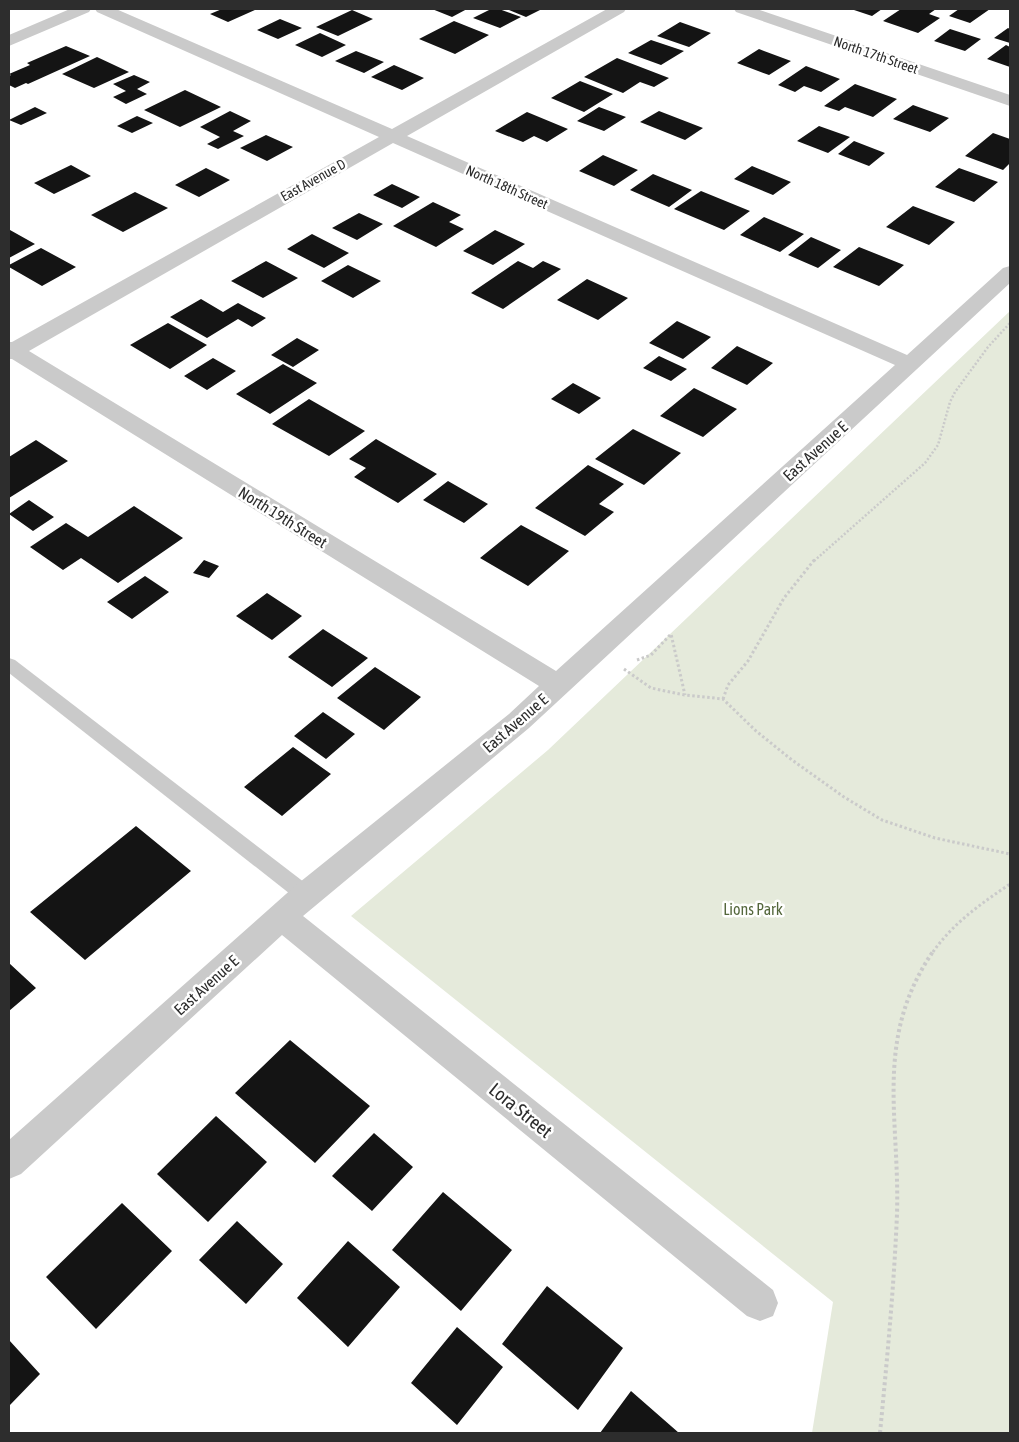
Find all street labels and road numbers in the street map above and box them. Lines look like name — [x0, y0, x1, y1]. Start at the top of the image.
street label: North 17th Street — [832, 33, 920, 77]
street label: East Avenue D — [278, 156, 348, 204]
street label: North 18th Street — [463, 162, 551, 212]
street label: East Avenue E — [779, 417, 851, 484]
street label: North 19th Street — [235, 483, 331, 552]
street label: East Avenue E — [479, 690, 551, 756]
street label: East Avenue E — [170, 951, 242, 1018]
street label: Lora Street — [485, 1078, 557, 1142]

